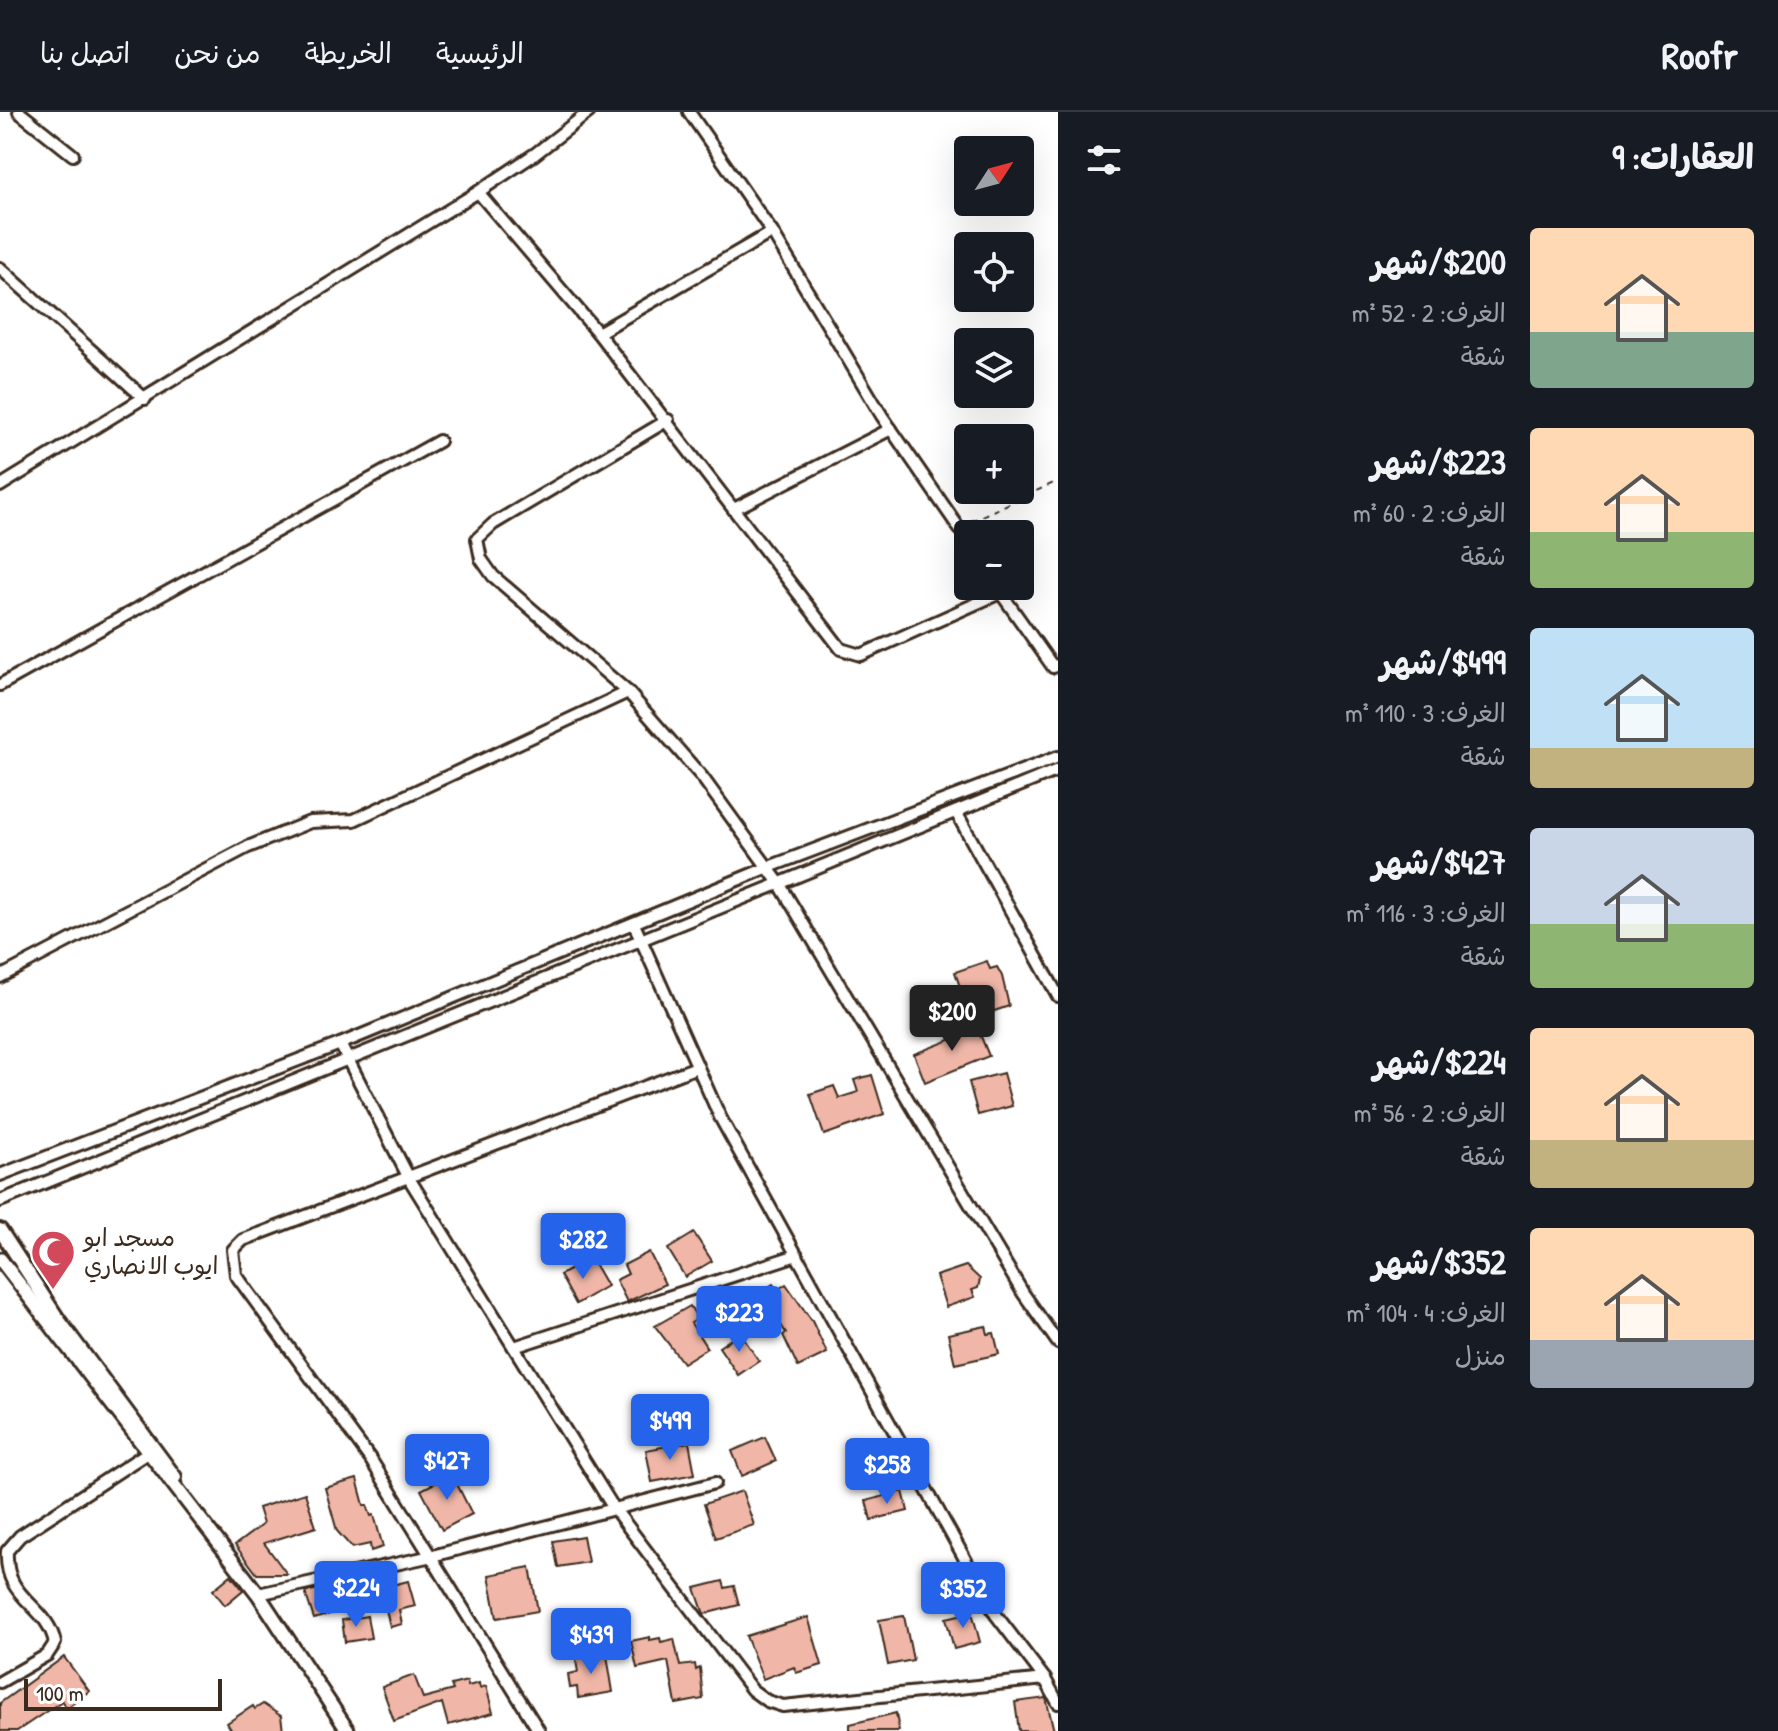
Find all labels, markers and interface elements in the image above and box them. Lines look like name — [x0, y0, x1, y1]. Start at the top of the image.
text: Roofr — [1662, 29, 1738, 81]
text: اتصل بنا — [40, 34, 130, 72]
text: من نحن — [174, 34, 261, 72]
text: الخريطة — [305, 34, 392, 72]
text: الرئيسية — [436, 34, 524, 72]
text: العقارات: 9 — [1612, 134, 1754, 180]
north arrow — [954, 136, 1034, 216]
map controls — [954, 136, 1034, 600]
icon: filters — [1082, 138, 1126, 182]
button: locate — [954, 232, 1034, 312]
text: $200/شهر — [1371, 239, 1506, 285]
icon: home — [1594, 260, 1690, 356]
text: الغرف: 2 · 52 m² — [1352, 295, 1506, 330]
button: layers — [954, 328, 1034, 408]
text: شقة — [1461, 338, 1506, 373]
button: + — [954, 424, 1034, 504]
text: $223/شهر — [1371, 439, 1506, 485]
icon: home — [1594, 460, 1690, 556]
text: الغرف: 2 · 60 m² — [1353, 495, 1506, 530]
button: − — [954, 520, 1034, 600]
text: شقة — [1461, 538, 1506, 573]
text: $499/شهر — [1380, 639, 1506, 685]
icon: home — [1594, 660, 1690, 756]
text: الغرف: 3 · 110 m² — [1345, 695, 1506, 730]
text: شقة — [1461, 738, 1506, 773]
text: $427/شهر — [1372, 839, 1506, 885]
icon: home — [1594, 860, 1690, 956]
text: الغرف: 3 · 116 m² — [1346, 895, 1506, 930]
text: شقة — [1461, 938, 1506, 973]
pin: $200 — [905, 985, 999, 1053]
text: $200 — [928, 993, 976, 1028]
text: $224/شهر — [1373, 1039, 1506, 1085]
icon: home — [1594, 1060, 1690, 1156]
text: الغرف: 2 · 56 m² — [1354, 1095, 1506, 1130]
text: شقة — [1461, 1138, 1506, 1173]
pin: $282 — [536, 1213, 630, 1281]
place label: مسجد ابو ايوب الانصاري — [82, 1221, 218, 1283]
text: $282 — [559, 1221, 607, 1256]
mosque icon: مسجد ابو ايوب الانصاري — [29, 1228, 77, 1291]
text: $352/شهر — [1372, 1239, 1506, 1285]
icon: home — [1594, 1260, 1690, 1356]
pin: $223 — [692, 1286, 786, 1354]
text: $223 — [714, 1294, 764, 1329]
text: الغرف: 4 · 104 m² — [1347, 1295, 1506, 1330]
text: منزل — [1455, 1338, 1506, 1373]
pin: $499 — [623, 1394, 717, 1462]
text: $499 — [649, 1402, 691, 1437]
pin: $427 — [400, 1434, 494, 1502]
pin: $258 — [840, 1438, 934, 1506]
text: $427 — [423, 1442, 471, 1477]
text: $258 — [863, 1446, 911, 1481]
pin: $224 — [309, 1561, 403, 1629]
pin: $352 — [916, 1562, 1010, 1630]
text: $224 — [332, 1569, 380, 1604]
text: $352 — [939, 1570, 987, 1605]
pin: $439 — [544, 1608, 638, 1676]
text: $439 — [569, 1616, 613, 1651]
scale bar — [24, 1675, 222, 1711]
text: 100 m — [36, 1678, 84, 1708]

